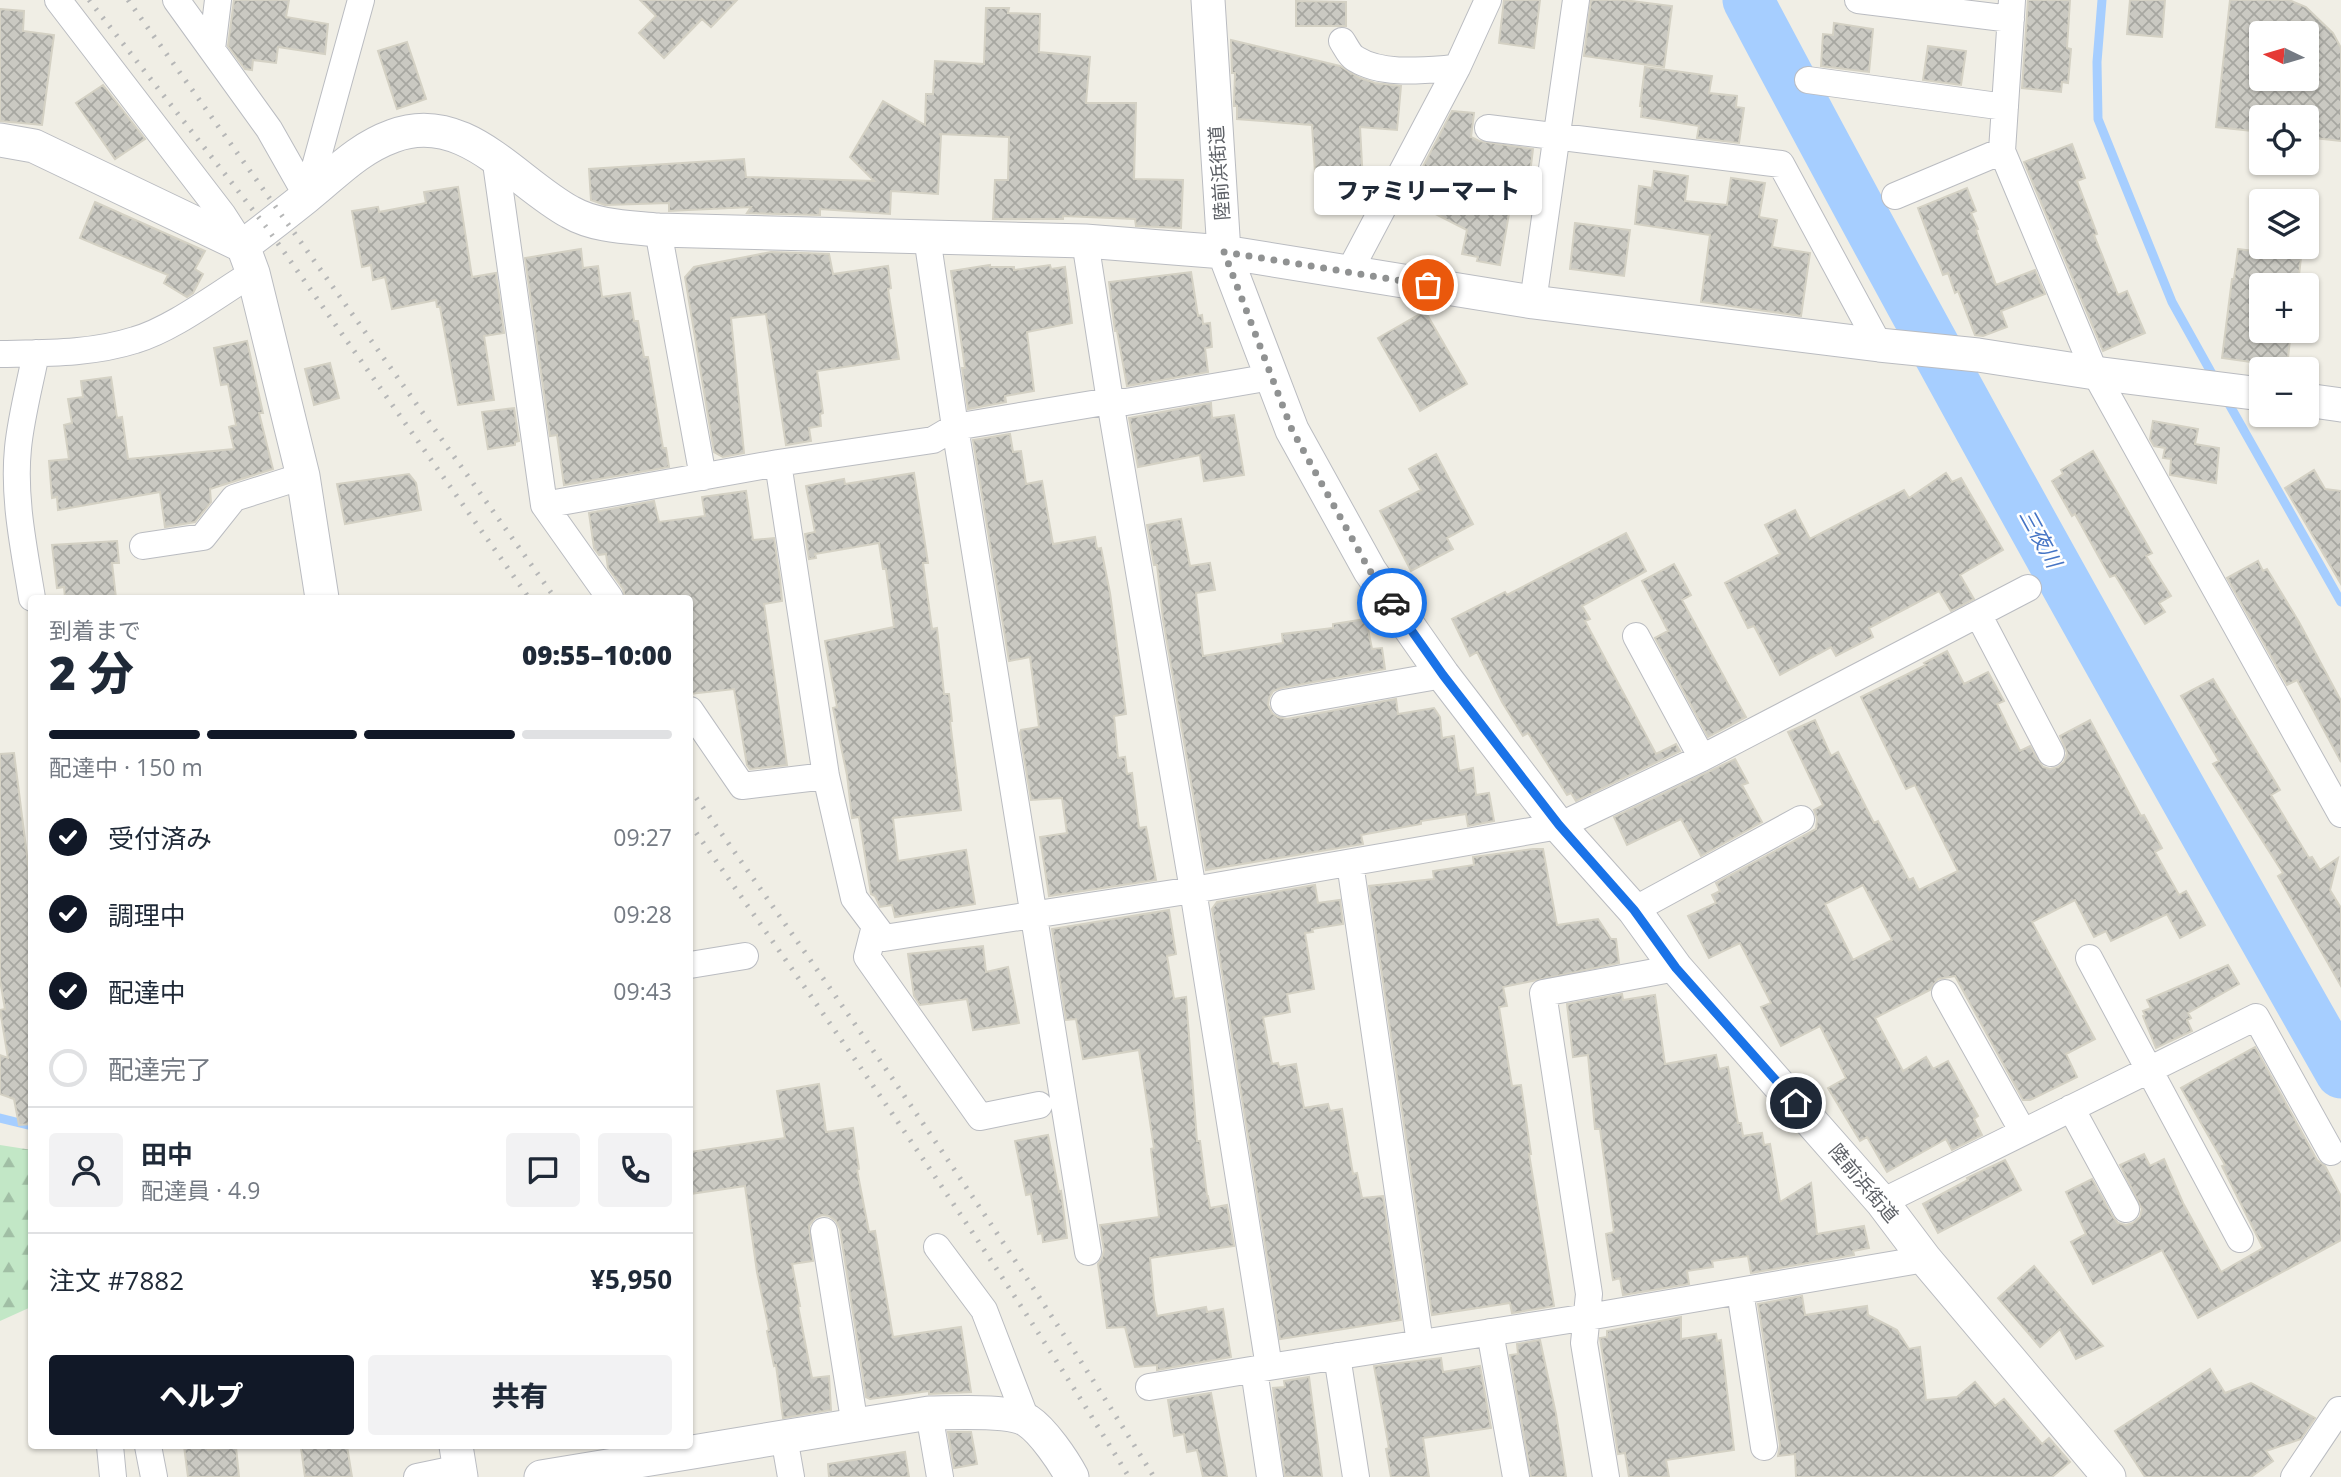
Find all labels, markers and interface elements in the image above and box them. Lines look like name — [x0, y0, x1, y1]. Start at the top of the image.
north arrow — [2249, 21, 2319, 91]
map controls — [2249, 21, 2319, 427]
button: locate — [2249, 105, 2319, 175]
street label: 陸前浜街道 — [1203, 125, 1235, 221]
callout: ファミリーマート — [1314, 166, 1542, 215]
text: ファミリーマート — [1336, 174, 1520, 206]
button: layers — [2249, 189, 2319, 259]
pin — [1398, 255, 1458, 315]
icon: bag — [1409, 266, 1447, 304]
button: + — [2249, 273, 2319, 343]
button: − — [2249, 357, 2319, 427]
water label: 三夜川 — [2013, 504, 2069, 574]
courier — [1357, 568, 1427, 638]
icon: car — [1373, 584, 1411, 622]
text: 到着まで — [49, 614, 141, 646]
text: 09:55–10:00 — [522, 637, 672, 673]
text: 2 分 — [49, 641, 134, 703]
text: 配達中 · 150 m — [49, 751, 203, 783]
icon: check — [49, 818, 87, 856]
text: 受付済み — [108, 820, 212, 856]
text: 09:27 — [613, 821, 672, 853]
icon: check — [49, 895, 87, 933]
text: 調理中 — [108, 897, 186, 933]
text: 09:28 — [613, 898, 672, 930]
icon: check — [49, 972, 87, 1010]
text: 配達中 — [108, 974, 186, 1010]
text: 09:43 — [613, 975, 672, 1007]
text: 配達完了 — [108, 1051, 212, 1087]
pin — [1766, 1073, 1826, 1133]
icon: home — [1777, 1084, 1815, 1122]
button: person — [49, 1133, 123, 1207]
button: chat — [506, 1133, 580, 1207]
button: phone — [598, 1133, 672, 1207]
text: 田中 — [141, 1136, 193, 1172]
street label: 陸前浜街道 — [1824, 1138, 1904, 1228]
text: 配達員 · 4.9 — [141, 1174, 260, 1206]
text: ¥5,950 — [590, 1261, 672, 1297]
text: 注文 #7882 — [49, 1262, 184, 1298]
button: ヘルプ — [49, 1355, 354, 1435]
button: 共有 — [368, 1355, 672, 1435]

